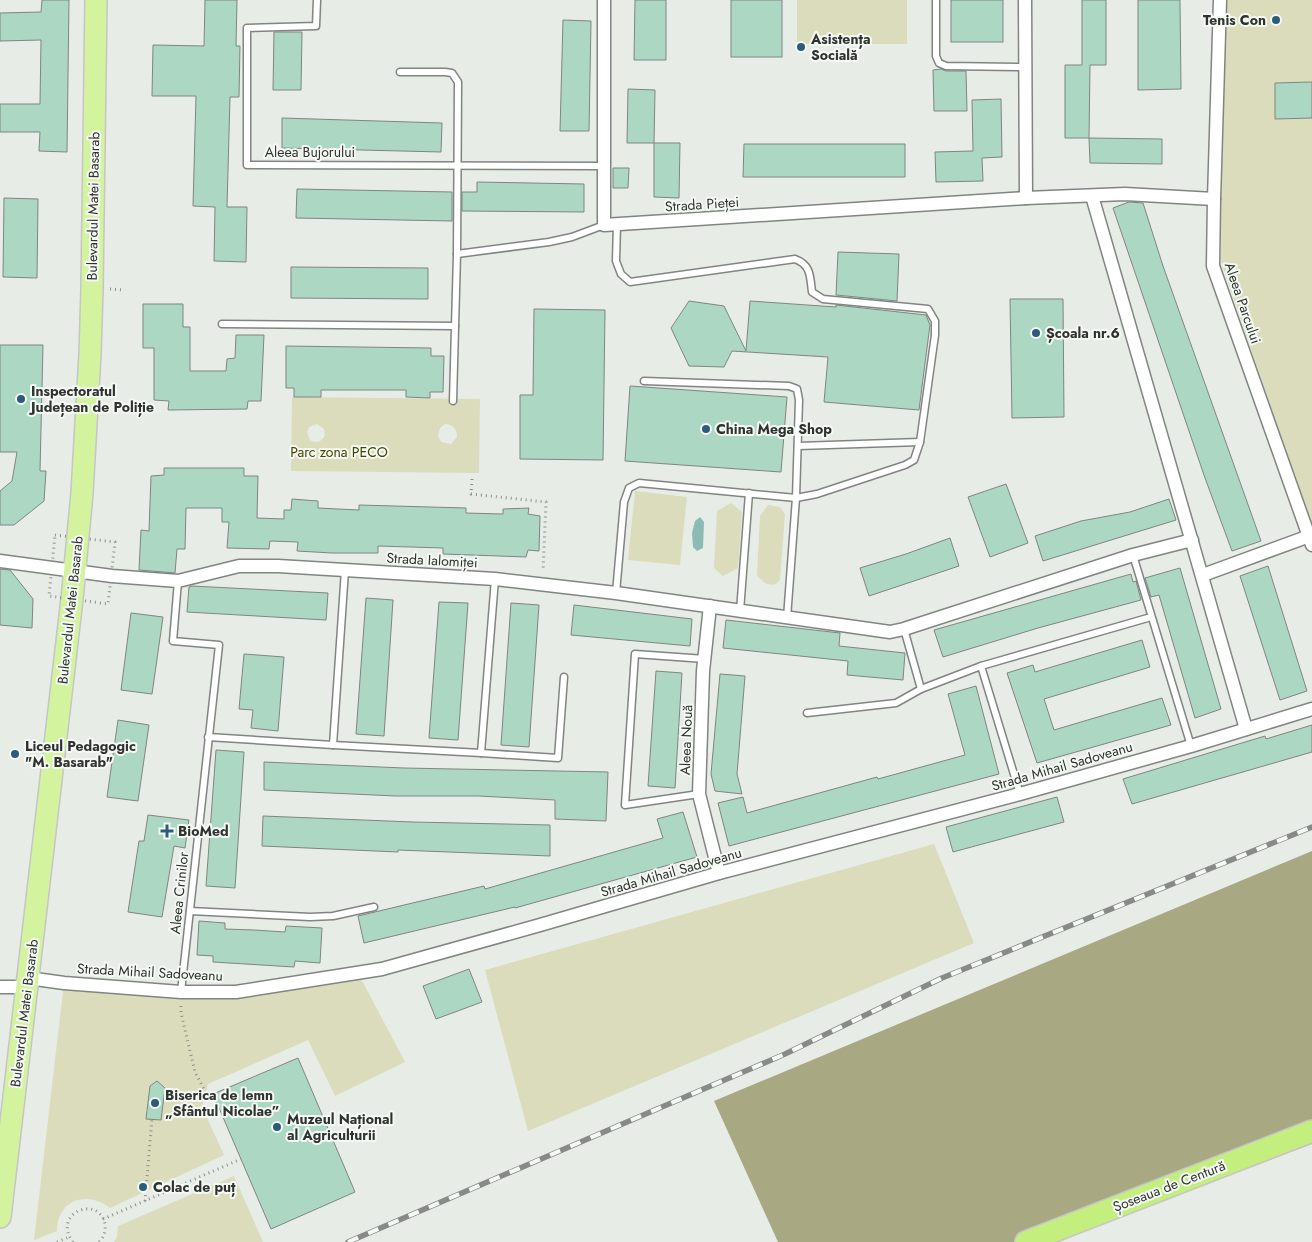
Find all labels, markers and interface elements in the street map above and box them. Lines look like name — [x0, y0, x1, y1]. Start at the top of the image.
place label: Tenis Con — [1203, 10, 1266, 30]
marker: Tenis Con — [1270, 14, 1282, 26]
place label: Asistența Socială — [810, 29, 870, 65]
marker: Asistența Socială — [795, 41, 807, 53]
street label: Bulevardul Matei Basarab — [82, 131, 104, 281]
street label: Aleea Bujorului — [265, 142, 355, 162]
street label: Strada Pieței — [664, 191, 740, 218]
street label: Aleea Parcului — [1220, 260, 1266, 346]
place label: Școala nr.6 — [1046, 323, 1120, 343]
marker: Școala nr.6 — [1030, 327, 1042, 339]
place label: Inspectoratul Județean de Poliție — [28, 381, 154, 418]
marker: Inspectoratul Județean de Poliție — [15, 393, 27, 405]
place label: China Mega Shop — [716, 419, 832, 439]
marker: China Mega Shop — [700, 423, 712, 435]
park label: Parc zona PECO — [290, 442, 388, 462]
street label: Bulevardul Matei Basarab — [52, 535, 88, 685]
street label: Strada Ialomiței — [386, 548, 478, 573]
street label: Aleea Nouă — [675, 704, 697, 776]
place label: Liceul Pedagogic "M. Basarab" — [25, 736, 136, 772]
street label: Strada Mihail Sadoveanu — [989, 736, 1135, 796]
marker: Liceul Pedagogic "M. Basarab" — [9, 748, 21, 760]
place label: BioMed — [178, 821, 229, 841]
marker: BioMed — [160, 824, 174, 838]
street label: Strada Mihail Sadoveanu — [598, 842, 744, 902]
street label: Aleea Crinilor — [165, 851, 193, 935]
street label: Bulevardul Matei Basarab — [5, 938, 43, 1088]
street label: Strada Mihail Sadoveanu — [77, 958, 223, 986]
place label: Biserica de lemn „Sfântul Nicolae” — [165, 1085, 280, 1121]
marker: Biserica de lemn „Sfântul Nicolae” — [149, 1097, 161, 1109]
place label: Muzeul Național al Agriculturii — [287, 1109, 393, 1145]
marker: Muzeul Național al Agriculturii — [271, 1121, 283, 1133]
street label: Șoseaua de Centură — [1110, 1155, 1229, 1218]
place label: Colac de puț — [153, 1177, 236, 1198]
marker: Colac de puț — [137, 1181, 149, 1193]

